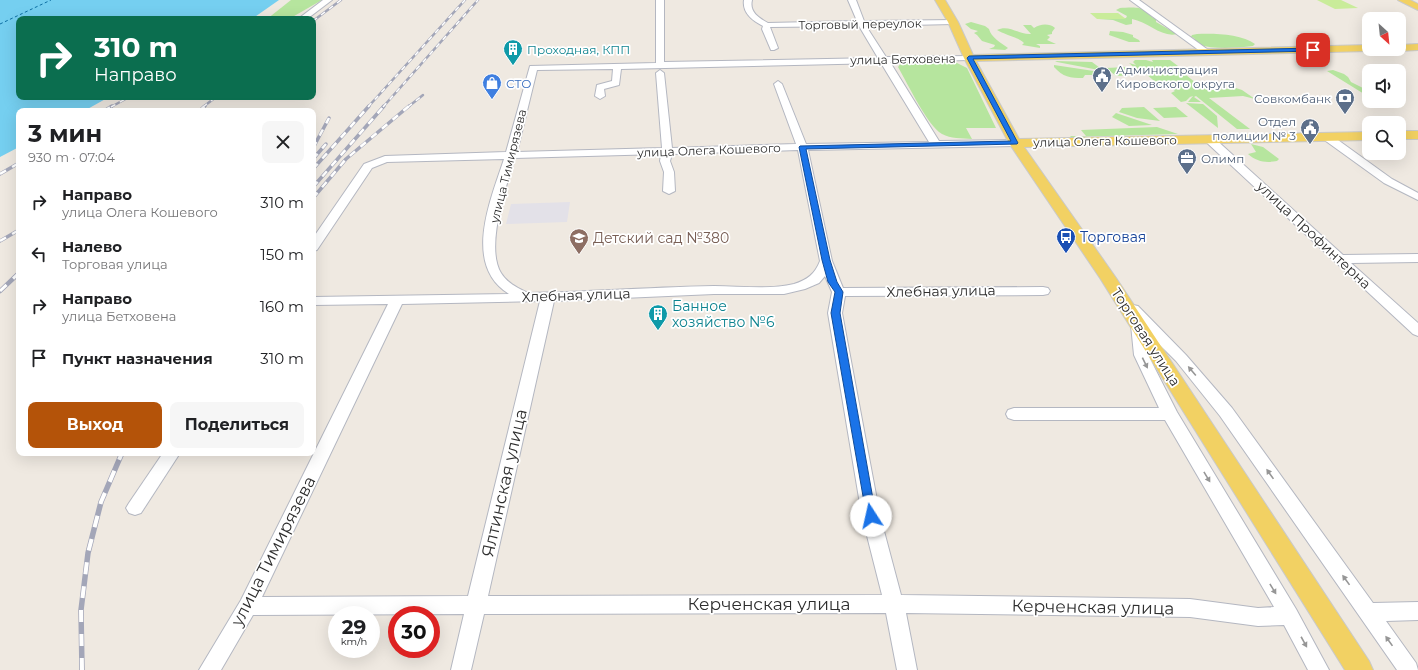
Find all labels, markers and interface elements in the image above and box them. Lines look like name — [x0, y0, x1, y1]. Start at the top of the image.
north arrow — [1362, 12, 1406, 56]
map controls — [1362, 12, 1406, 160]
street label: Торговый переулок — [798, 15, 922, 33]
text: 310 m — [94, 30, 178, 64]
icon: right — [28, 32, 80, 84]
pin — [1296, 33, 1330, 67]
building icon: Проходная, КПП — [502, 38, 524, 66]
icon: arrive — [1302, 39, 1324, 61]
place label: Проходная, КПП — [527, 42, 630, 57]
street label: улица Бетховена — [849, 51, 956, 67]
place label: Администрация Кировского округа — [1116, 62, 1235, 91]
text: Направо — [94, 64, 177, 86]
button: sound — [1362, 64, 1406, 108]
public building icon: Администрация Кировского округа — [1091, 65, 1113, 93]
shop icon: СТО — [481, 72, 503, 100]
place label: СТО — [506, 76, 532, 91]
bank icon: Совкомбанк — [1334, 87, 1356, 115]
place label: Совкомбанк — [1254, 91, 1331, 106]
street label: улица Тимирязева — [486, 107, 529, 226]
place label: Отдел полиции № 3 — [1212, 114, 1296, 143]
button: search — [1362, 116, 1406, 160]
public building icon: Отдел полиции № 3 — [1299, 117, 1321, 145]
text: 3 мин — [28, 119, 102, 148]
button: close — [262, 121, 304, 163]
street label: улица Олега Кошевого — [1032, 132, 1177, 150]
street label: улица Олега Кошевого — [636, 140, 781, 160]
office icon: Олимп — [1176, 147, 1198, 175]
text: 930 m · 07:04 — [28, 149, 115, 165]
place label: Олимп — [1201, 151, 1244, 166]
street label: улица Профинтерна — [1252, 177, 1375, 293]
text: Направо — [62, 185, 132, 204]
icon: right — [28, 191, 50, 213]
text: 310 m — [260, 193, 304, 212]
text: улица Олега Кошевого — [62, 204, 218, 220]
bus stop icon: Торговая — [1055, 226, 1077, 254]
school or university icon: Детский сад №380 — [568, 227, 590, 255]
place label: Торговая — [1080, 228, 1146, 246]
place label: Детский сад №380 — [593, 229, 729, 247]
text: Налево — [62, 237, 122, 256]
icon: left — [28, 243, 50, 265]
text: 150 m — [260, 245, 304, 264]
text: Торговая улица — [62, 256, 168, 272]
street label: Хлебная улица — [886, 281, 996, 301]
street label: Хлебная улица — [521, 284, 631, 306]
street label: Торговая улица — [1107, 284, 1185, 390]
text: Направо — [62, 289, 132, 308]
icon: right — [28, 295, 50, 317]
text: 160 m — [260, 297, 304, 316]
place label: Банное хозяйство №6 — [672, 297, 775, 331]
building icon: Банное хозяйство №6 — [647, 303, 669, 331]
text: улица Бетховена — [62, 308, 176, 324]
icon: arrive — [28, 347, 50, 369]
text: Пункт назначения — [62, 349, 213, 368]
text: 310 m — [260, 349, 304, 368]
one-way arrow — [1142, 357, 1148, 368]
one-way arrow — [1187, 365, 1196, 376]
button: Выход — [28, 402, 162, 448]
button: Поделиться — [170, 402, 304, 448]
street label: Ялтинская улица — [477, 407, 531, 559]
one-way arrow — [1266, 469, 1274, 480]
one-way arrow — [1204, 471, 1211, 483]
street label: улица Тимирязева — [226, 473, 320, 630]
position arrow — [850, 495, 892, 537]
one-way arrow — [1342, 575, 1350, 585]
one-way arrow — [1270, 583, 1277, 595]
street label: Керченская улица — [688, 594, 850, 614]
street label: Керченская улица — [1011, 596, 1175, 618]
speed limit sign: 30 — [388, 606, 440, 658]
text: 29 — [342, 615, 366, 639]
text: km/h — [341, 635, 367, 648]
one-way arrow — [1385, 636, 1393, 646]
one-way arrow — [1301, 637, 1308, 648]

